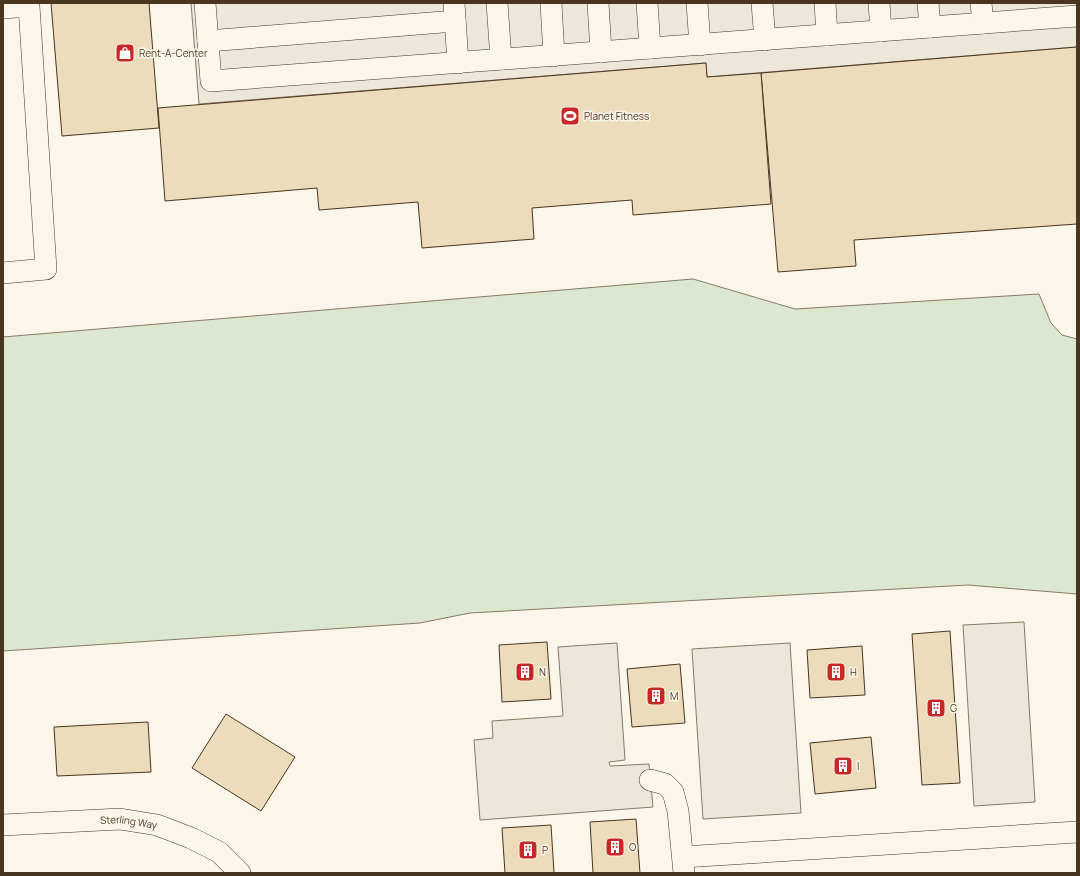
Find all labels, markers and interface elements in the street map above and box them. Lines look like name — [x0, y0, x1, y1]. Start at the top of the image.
shop icon: Rent-A-Center — [114, 42, 136, 64]
place label: Rent-A-Center — [139, 46, 208, 60]
sports icon: Planet Fitness — [559, 105, 581, 127]
place label: Planet Fitness — [584, 109, 649, 123]
building icon: N — [514, 661, 536, 683]
building icon: H — [825, 661, 847, 683]
place label: N — [539, 665, 546, 679]
place label: H — [850, 665, 857, 679]
building icon: M — [645, 685, 667, 707]
place label: M — [670, 689, 678, 703]
building icon: G — [925, 697, 947, 719]
place label: G — [950, 701, 957, 715]
building icon: I — [832, 755, 854, 777]
place label: I — [857, 759, 859, 773]
street label: Sterling Way — [100, 812, 159, 832]
building icon: O — [604, 836, 626, 858]
building icon: P — [517, 839, 539, 861]
place label: O — [629, 840, 636, 854]
place label: P — [542, 843, 548, 857]

